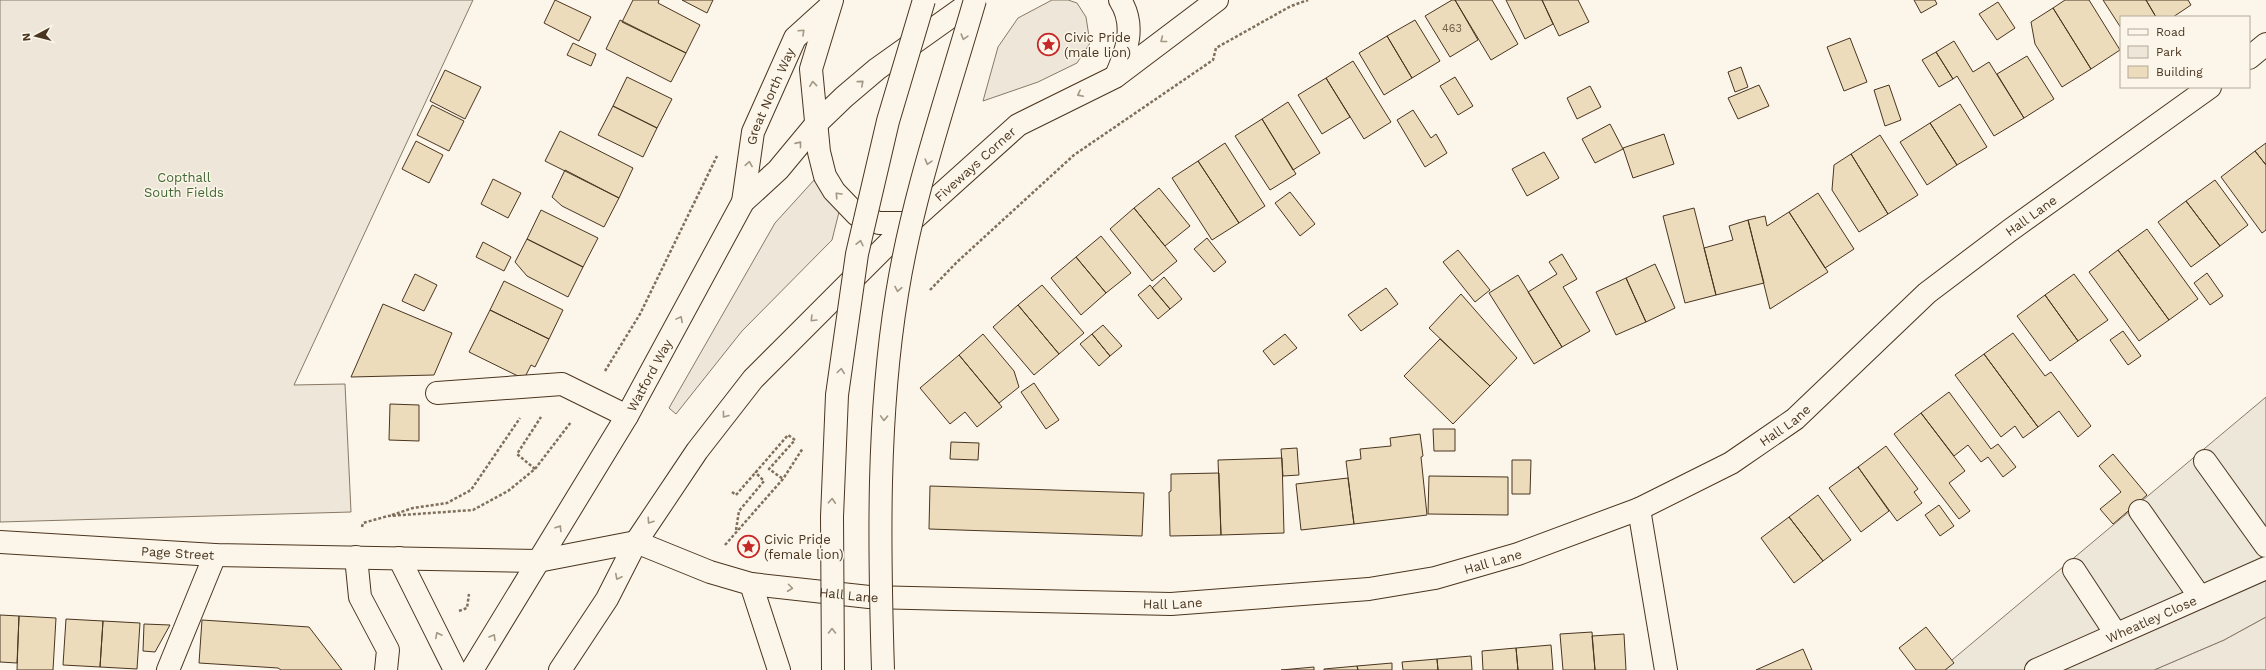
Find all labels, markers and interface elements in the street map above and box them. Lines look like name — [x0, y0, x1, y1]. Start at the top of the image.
north arrow — [16, 16, 56, 56]
legend — [2120, 16, 2250, 88]
house number: 463 — [1442, 22, 1462, 35]
text: Road — [2156, 25, 2185, 39]
one-way arrow — [797, 29, 805, 37]
place label: Civic Pride (male lion) — [1064, 30, 1131, 60]
place icon: Civic Pride (male lion) — [1035, 31, 1061, 57]
text: N — [20, 32, 34, 42]
one-way arrow — [960, 34, 969, 41]
one-way arrow — [1161, 35, 1168, 42]
street label: Great North Way — [744, 45, 798, 146]
text: Park — [2156, 45, 2182, 59]
text: Building — [2156, 65, 2203, 79]
one-way arrow — [856, 80, 864, 87]
one-way arrow — [808, 81, 817, 87]
one-way arrow — [1077, 89, 1084, 97]
street label: Fiveways Corner — [931, 124, 1019, 205]
one-way arrow — [795, 142, 802, 149]
one-way arrow — [924, 159, 933, 166]
one-way arrow — [744, 160, 753, 167]
park label: Copthall South Fields — [144, 170, 224, 200]
street label: Hall Lane — [2003, 192, 2060, 239]
one-way arrow — [836, 193, 843, 200]
one-way arrow — [855, 240, 864, 247]
one-way arrow — [895, 286, 903, 292]
one-way arrow — [810, 314, 817, 322]
one-way arrow — [675, 315, 683, 323]
street label: Watford Way — [624, 336, 675, 414]
one-way arrow — [836, 368, 845, 374]
street label: Hall Lane — [1757, 402, 1813, 449]
one-way arrow — [723, 410, 730, 417]
one-way arrow — [880, 415, 889, 421]
one-way arrow — [828, 498, 837, 504]
one-way arrow — [648, 516, 655, 523]
one-way arrow — [554, 525, 561, 532]
place label: Civic Pride (female lion) — [764, 532, 844, 562]
place icon: Civic Pride (female lion) — [736, 533, 762, 559]
street label: Page Street — [141, 544, 215, 563]
street label: Hall Lane — [1462, 546, 1524, 577]
one-way arrow — [615, 572, 623, 580]
one-way arrow — [787, 583, 793, 592]
street label: Hall Lane — [818, 585, 879, 605]
street label: Wheatley Close — [2104, 593, 2199, 646]
street label: Hall Lane — [1143, 595, 1203, 612]
one-way arrow — [828, 628, 837, 634]
one-way arrow — [435, 632, 443, 639]
one-way arrow — [488, 634, 495, 641]

